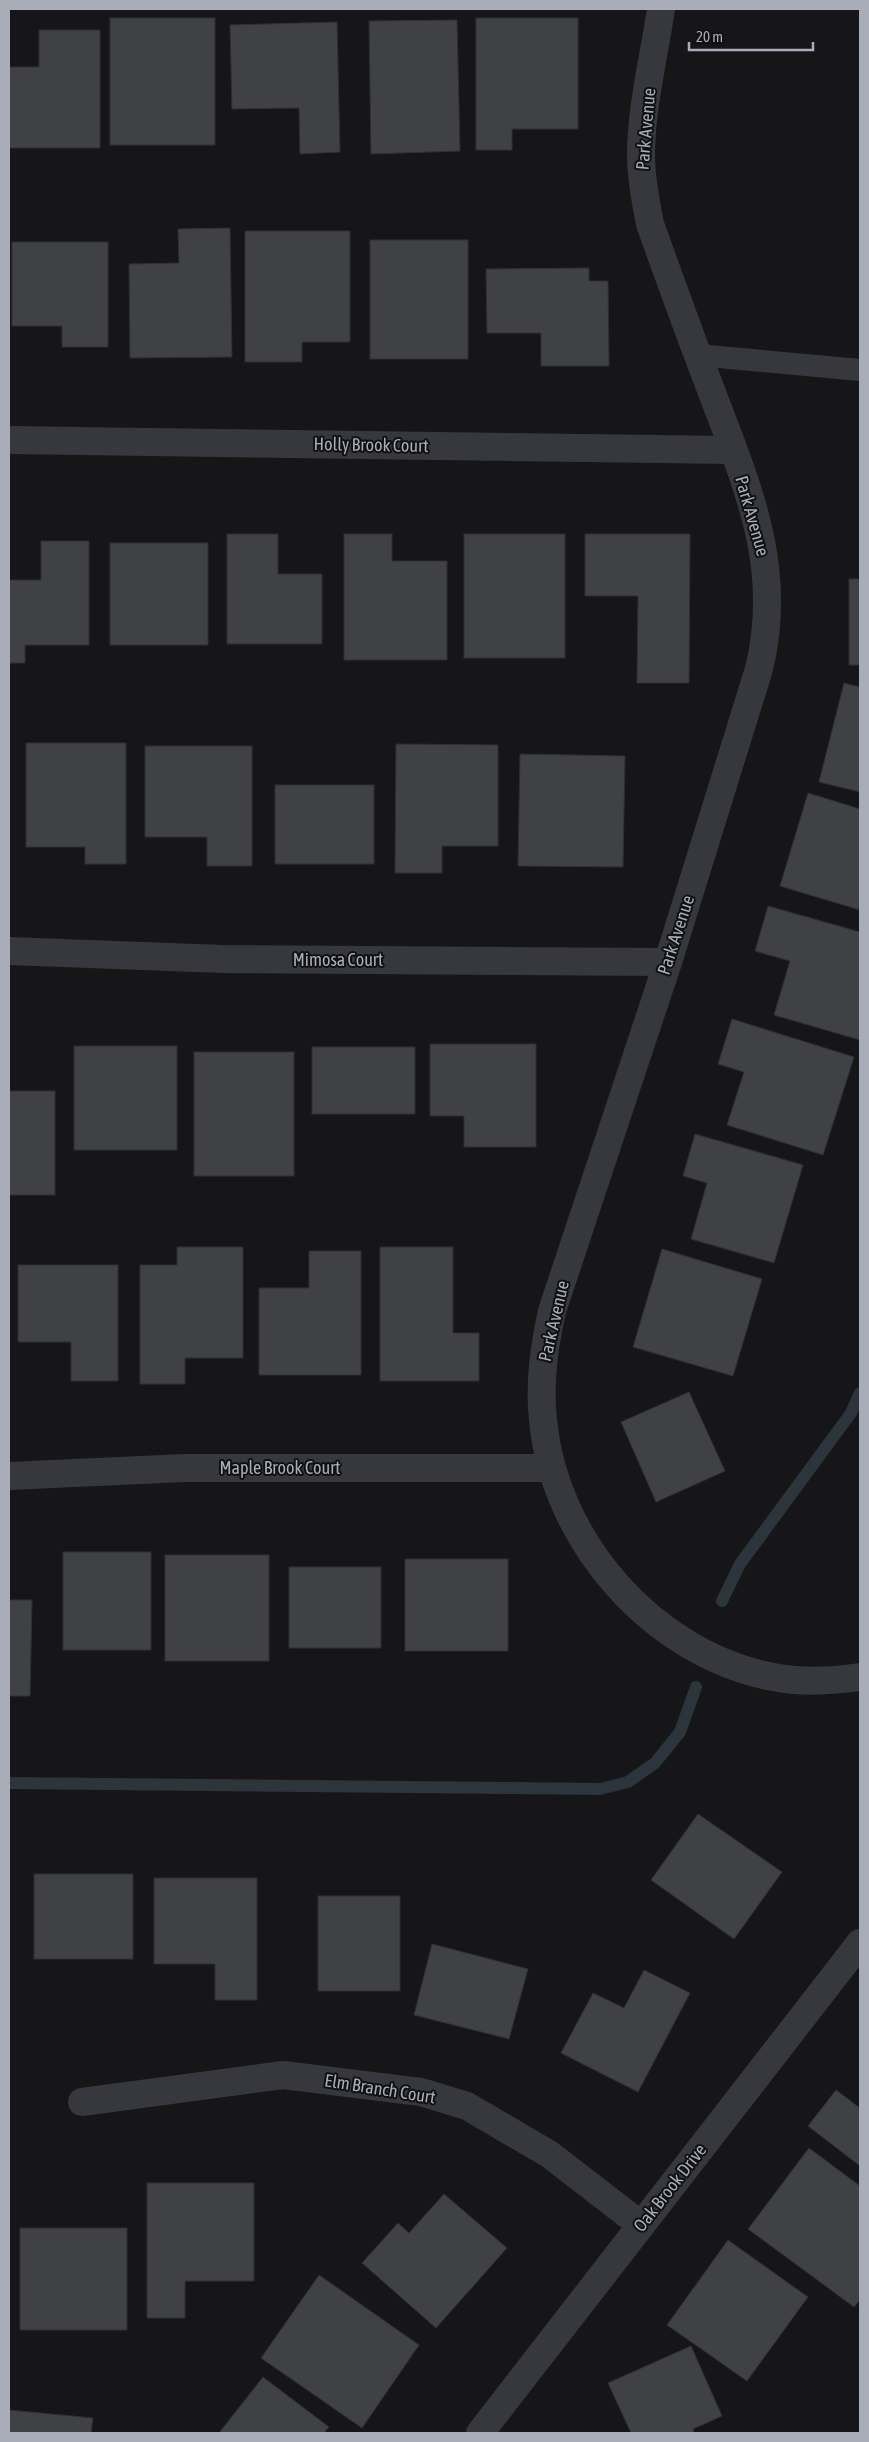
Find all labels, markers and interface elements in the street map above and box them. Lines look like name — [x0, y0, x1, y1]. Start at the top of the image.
scale bar — [689, 20, 813, 52]
text: 20 m — [696, 28, 723, 45]
street label: Park Avenue — [631, 87, 660, 171]
street label: Holly Brook Court — [313, 433, 429, 456]
street label: Park Avenue — [731, 473, 774, 558]
street label: Park Avenue — [653, 892, 698, 977]
street label: Mimosa Court — [293, 949, 383, 970]
street label: Park Avenue — [534, 1278, 573, 1363]
street label: Maple Brook Court — [220, 1457, 340, 1478]
street label: Elm Branch Court — [323, 2069, 437, 2108]
street label: Oak Brook Drive — [629, 2140, 710, 2236]

